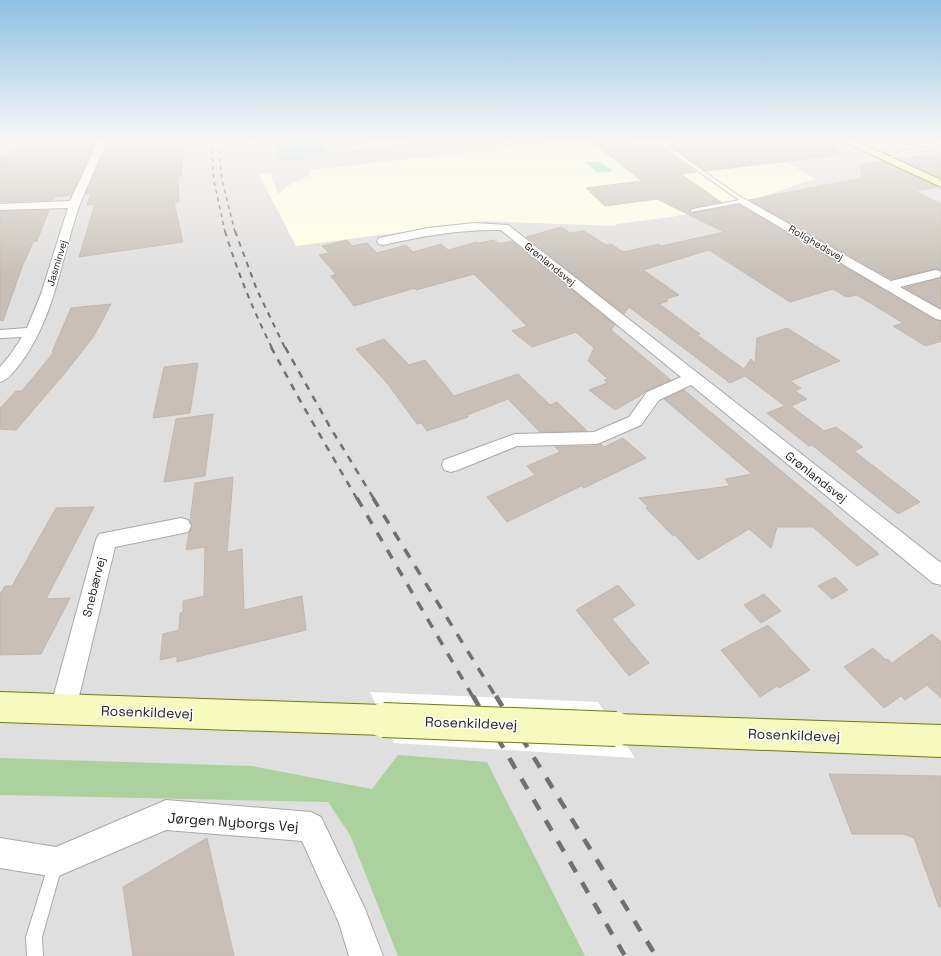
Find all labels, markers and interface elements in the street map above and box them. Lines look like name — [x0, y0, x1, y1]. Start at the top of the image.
street label: Rolighedsvej — [786, 222, 846, 264]
street label: Jasminvej — [44, 238, 70, 288]
street label: Grønlandsvej — [522, 239, 578, 289]
street label: Grønlandsvej — [782, 448, 850, 506]
street label: Snebærvej — [79, 555, 109, 619]
street label: Rosenkildevej — [101, 701, 193, 723]
street label: Rosenkildevej — [425, 712, 517, 734]
street label: Rosenkildevej — [748, 724, 840, 746]
street label: Jørgen Nyborgs Vej — [167, 808, 299, 836]

